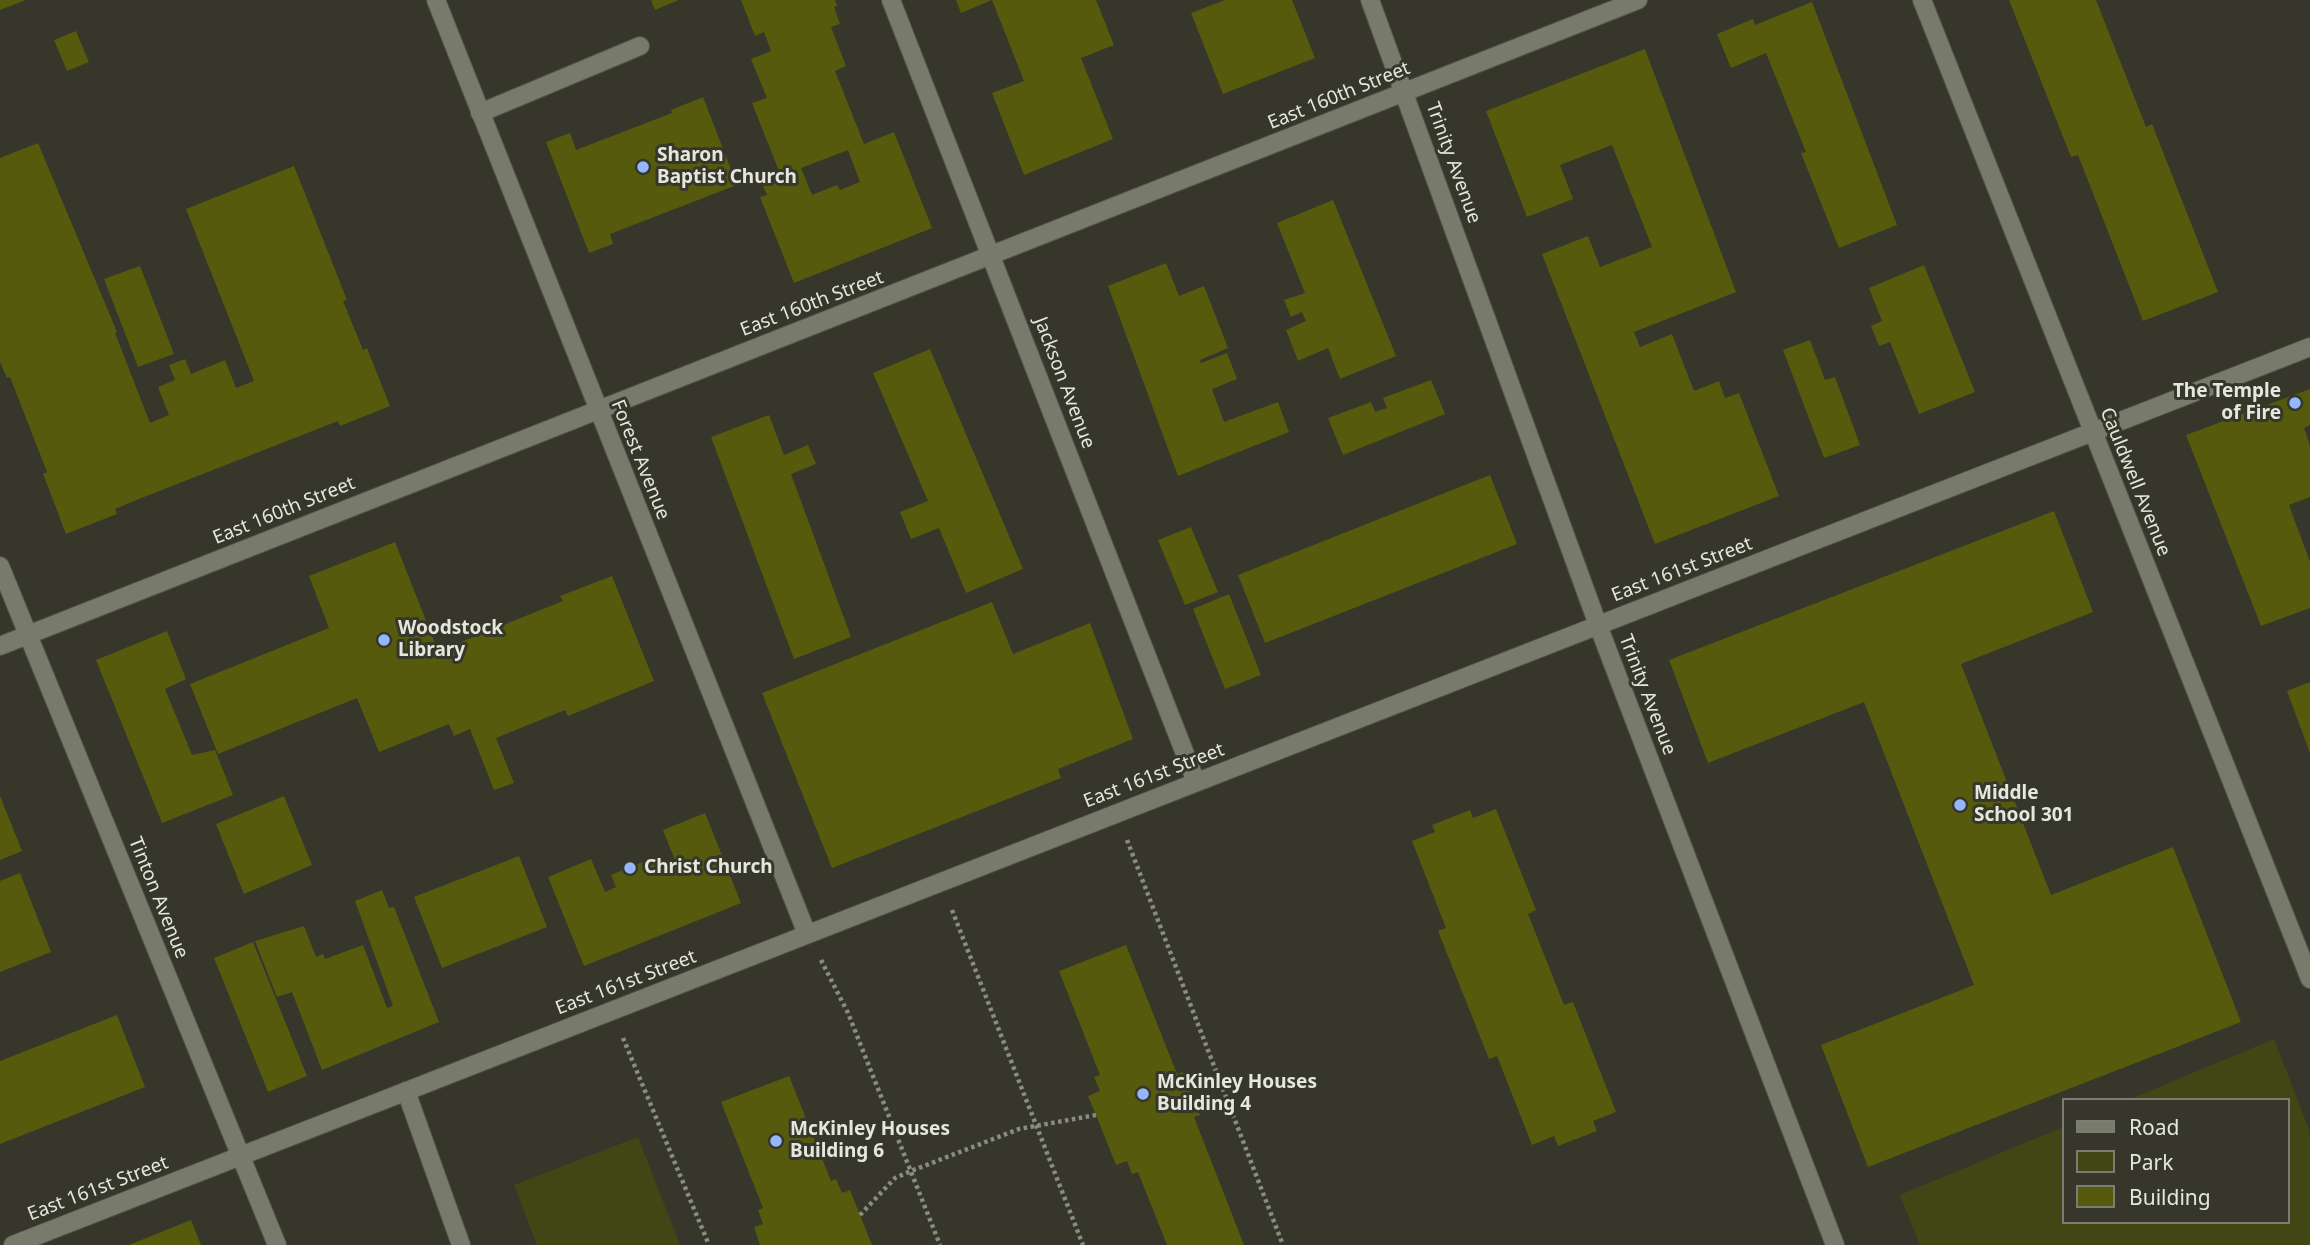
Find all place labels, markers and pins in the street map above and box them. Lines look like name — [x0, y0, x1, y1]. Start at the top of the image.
place label: Sharon Baptist Church — [657, 145, 797, 189]
marker: Sharon Baptist Church — [635, 159, 651, 175]
place label: The Temple of Fire — [2173, 381, 2281, 425]
marker: The Temple of Fire — [2287, 395, 2303, 411]
place label: Woodstock Library — [398, 618, 503, 662]
marker: Woodstock Library — [376, 632, 392, 648]
place label: Middle School 301 — [1974, 783, 2074, 827]
marker: Middle School 301 — [1952, 797, 1968, 813]
place label: Christ Church — [644, 857, 773, 879]
marker: Christ Church — [622, 860, 638, 876]
place label: McKinley Houses Building 4 — [1157, 1072, 1317, 1116]
marker: McKinley Houses Building 4 — [1135, 1086, 1151, 1102]
place label: McKinley Houses Building 6 — [790, 1119, 950, 1163]
marker: McKinley Houses Building 6 — [768, 1133, 784, 1149]

